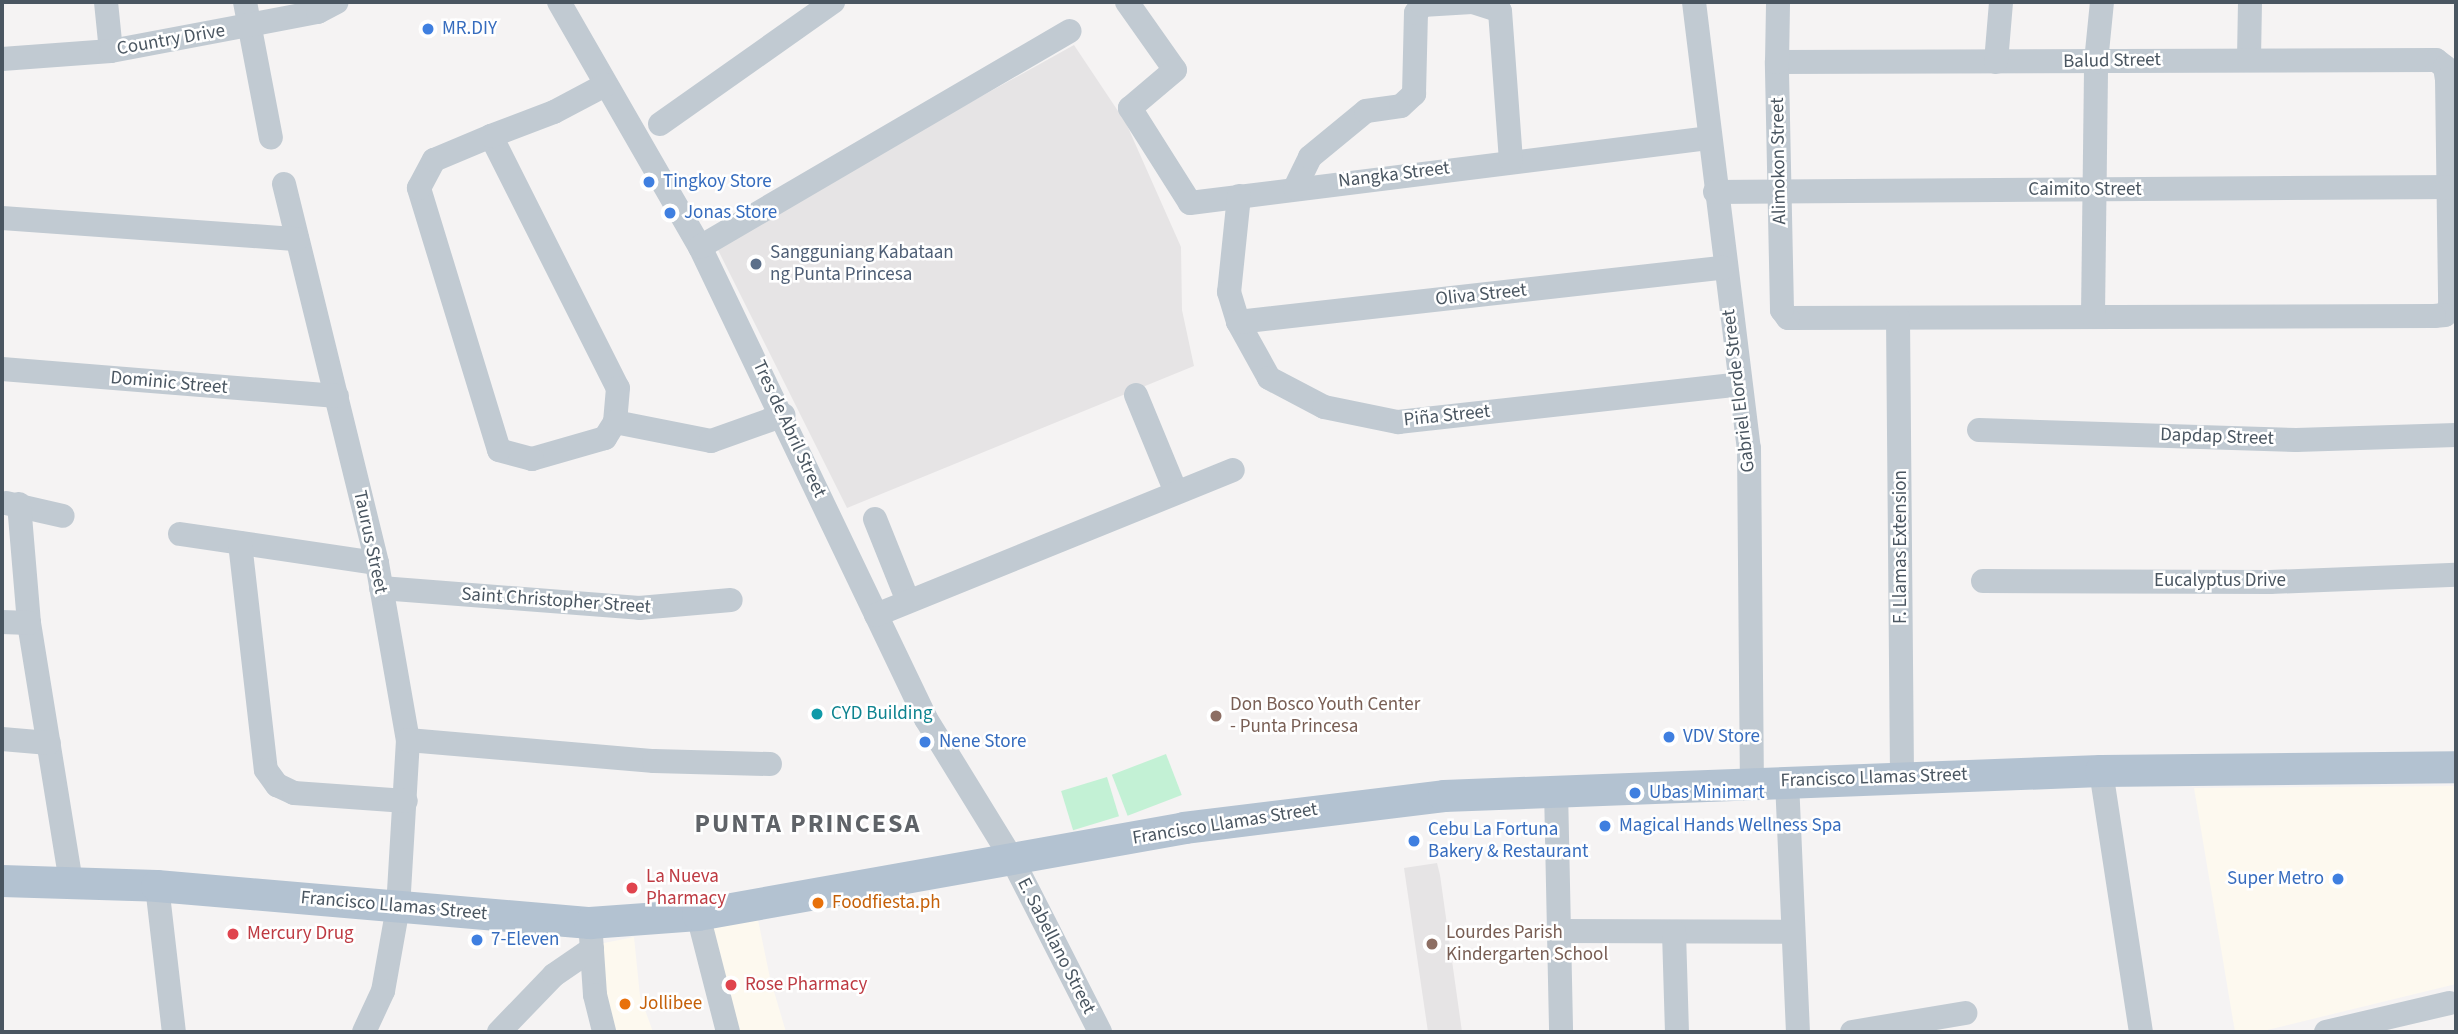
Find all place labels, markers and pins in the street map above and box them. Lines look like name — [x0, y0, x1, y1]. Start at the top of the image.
place label: MR.DIY — [442, 18, 497, 40]
marker: MR.DIY — [420, 21, 436, 37]
place label: Tingkoy Store — [663, 171, 772, 193]
marker: Tingkoy Store — [641, 174, 657, 190]
place label: Jonas Store — [684, 202, 777, 224]
marker: Jonas Store — [662, 205, 678, 221]
place label: Sangguniang Kabataan ng Punta Princesa — [770, 242, 954, 286]
marker: Sangguniang Kabataan ng Punta Princesa — [748, 256, 764, 272]
place label: Don Bosco Youth Center - Punta Princesa — [1230, 694, 1420, 738]
place label: CYD Building — [831, 703, 932, 725]
marker: CYD Building — [809, 706, 825, 722]
marker: Don Bosco Youth Center - Punta Princesa — [1208, 708, 1224, 724]
place label: VDV Store — [1683, 726, 1760, 748]
marker: VDV Store — [1661, 729, 1677, 745]
place label: Nene Store — [939, 731, 1026, 753]
marker: Nene Store — [917, 734, 933, 750]
place label: Ubas Minimart — [1649, 782, 1765, 804]
marker: Ubas Minimart — [1627, 785, 1643, 801]
place label: Magical Hands Wellness Spa — [1619, 815, 1842, 837]
marker: Magical Hands Wellness Spa — [1597, 818, 1613, 834]
place label: Cebu La Fortuna Bakery & Restaurant — [1428, 819, 1588, 863]
marker: Cebu La Fortuna Bakery & Restaurant — [1406, 833, 1422, 849]
place label: La Nueva Pharmacy — [646, 866, 726, 910]
place label: Super Metro — [2227, 868, 2324, 890]
marker: Super Metro — [2330, 871, 2346, 887]
marker: La Nueva Pharmacy — [624, 880, 640, 896]
place label: Foodfiesta.ph — [832, 892, 941, 914]
marker: Foodfiesta.ph — [810, 895, 826, 911]
place label: Lourdes Parish Kindergarten School — [1446, 922, 1608, 966]
place label: Mercury Drug — [247, 923, 354, 945]
marker: Mercury Drug — [225, 926, 241, 942]
place label: 7-Eleven — [491, 929, 559, 951]
marker: 7-Eleven — [469, 932, 485, 948]
marker: Lourdes Parish Kindergarten School — [1424, 936, 1440, 952]
place label: Rose Pharmacy — [745, 974, 867, 996]
marker: Rose Pharmacy — [723, 977, 739, 993]
place label: Jollibee — [639, 993, 702, 1015]
marker: Jollibee — [617, 996, 633, 1012]

